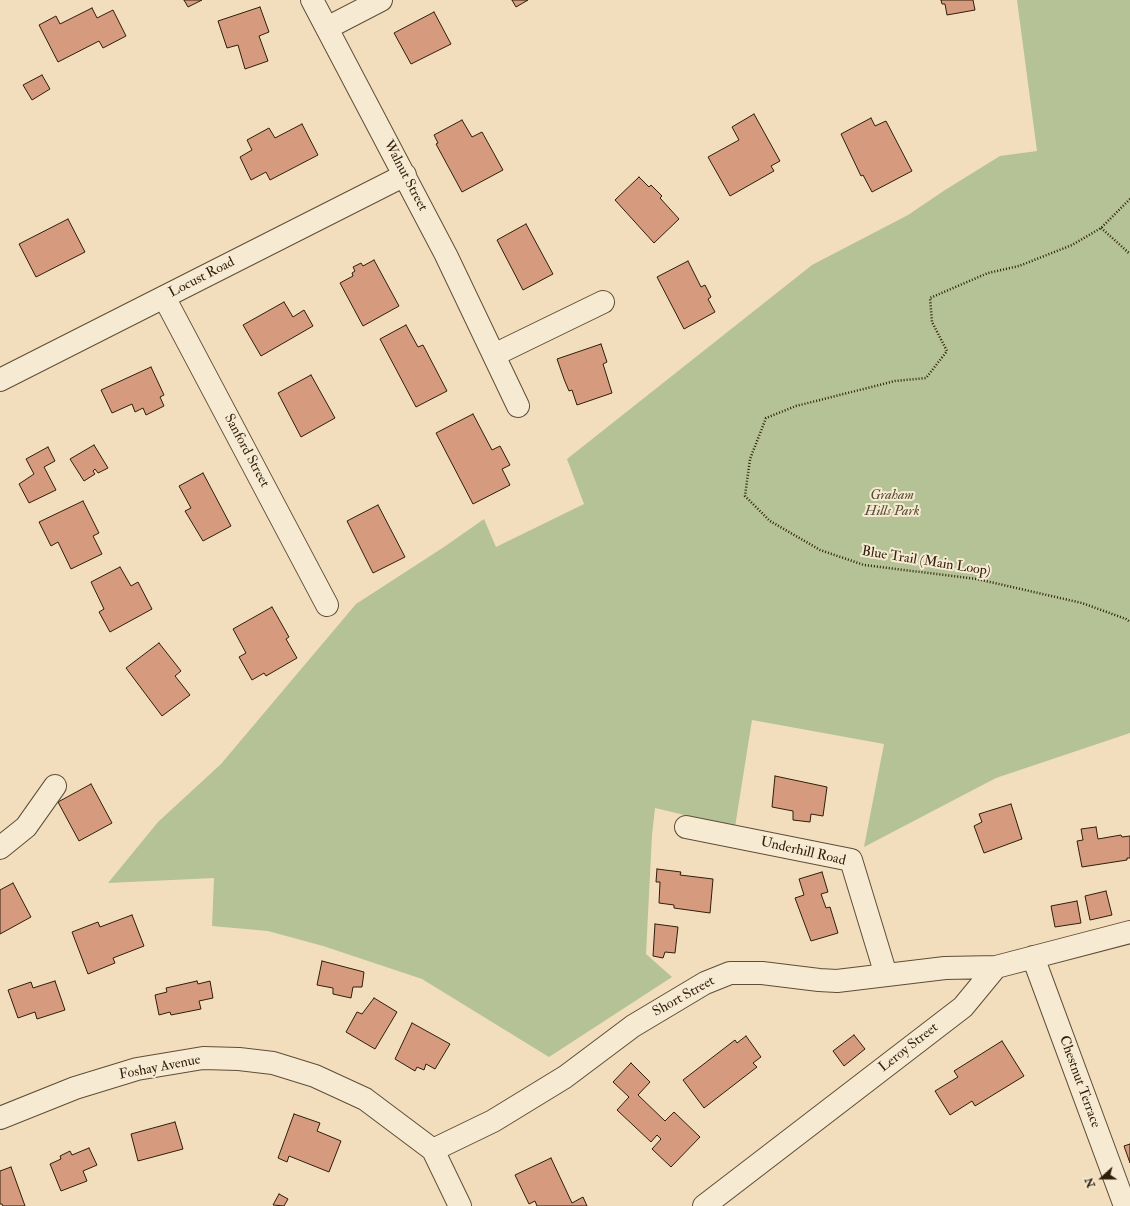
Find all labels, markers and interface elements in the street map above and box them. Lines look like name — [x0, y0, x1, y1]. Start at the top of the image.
street label: Walnut Street — [379, 138, 431, 214]
street label: Locust Road — [166, 254, 238, 302]
street label: Sanford Street — [220, 411, 272, 491]
park label: Graham Hills Park — [865, 488, 919, 520]
street label: Blue Trail (Main Loop) — [860, 544, 992, 580]
street label: Underhill Road — [759, 834, 847, 870]
street label: Short Street — [650, 973, 718, 1021]
street label: Leroy Street — [876, 1020, 942, 1076]
street label: Chestnut Terrace — [1055, 1034, 1103, 1130]
street label: Foshay Avenue — [118, 1052, 202, 1084]
north arrow — [1082, 1158, 1122, 1198]
text: N — [1082, 1176, 1098, 1189]

